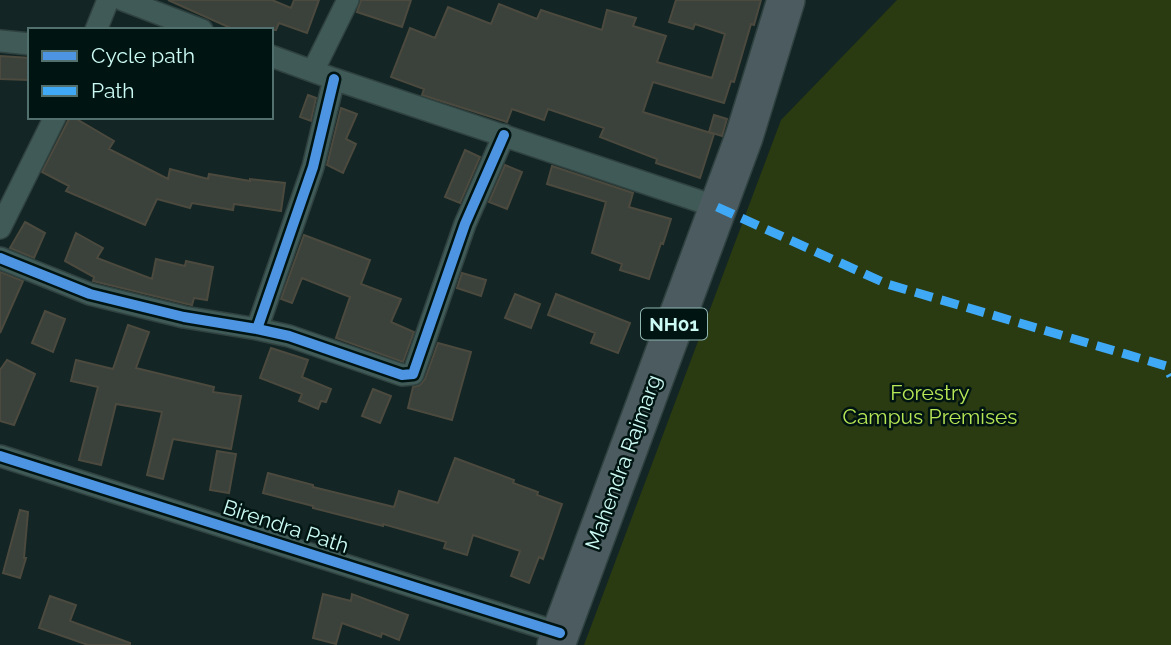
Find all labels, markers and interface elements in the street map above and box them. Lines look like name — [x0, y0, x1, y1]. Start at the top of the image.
legend — [28, 28, 273, 119]
text: Cycle path — [91, 43, 195, 68]
text: Path — [91, 78, 135, 103]
road number: NH01 — [641, 308, 707, 340]
street label: Mahendra Rajmarg — [580, 371, 666, 553]
park label: Forestry Campus Premises — [843, 380, 1018, 429]
street label: Birendra Path — [220, 494, 352, 558]

